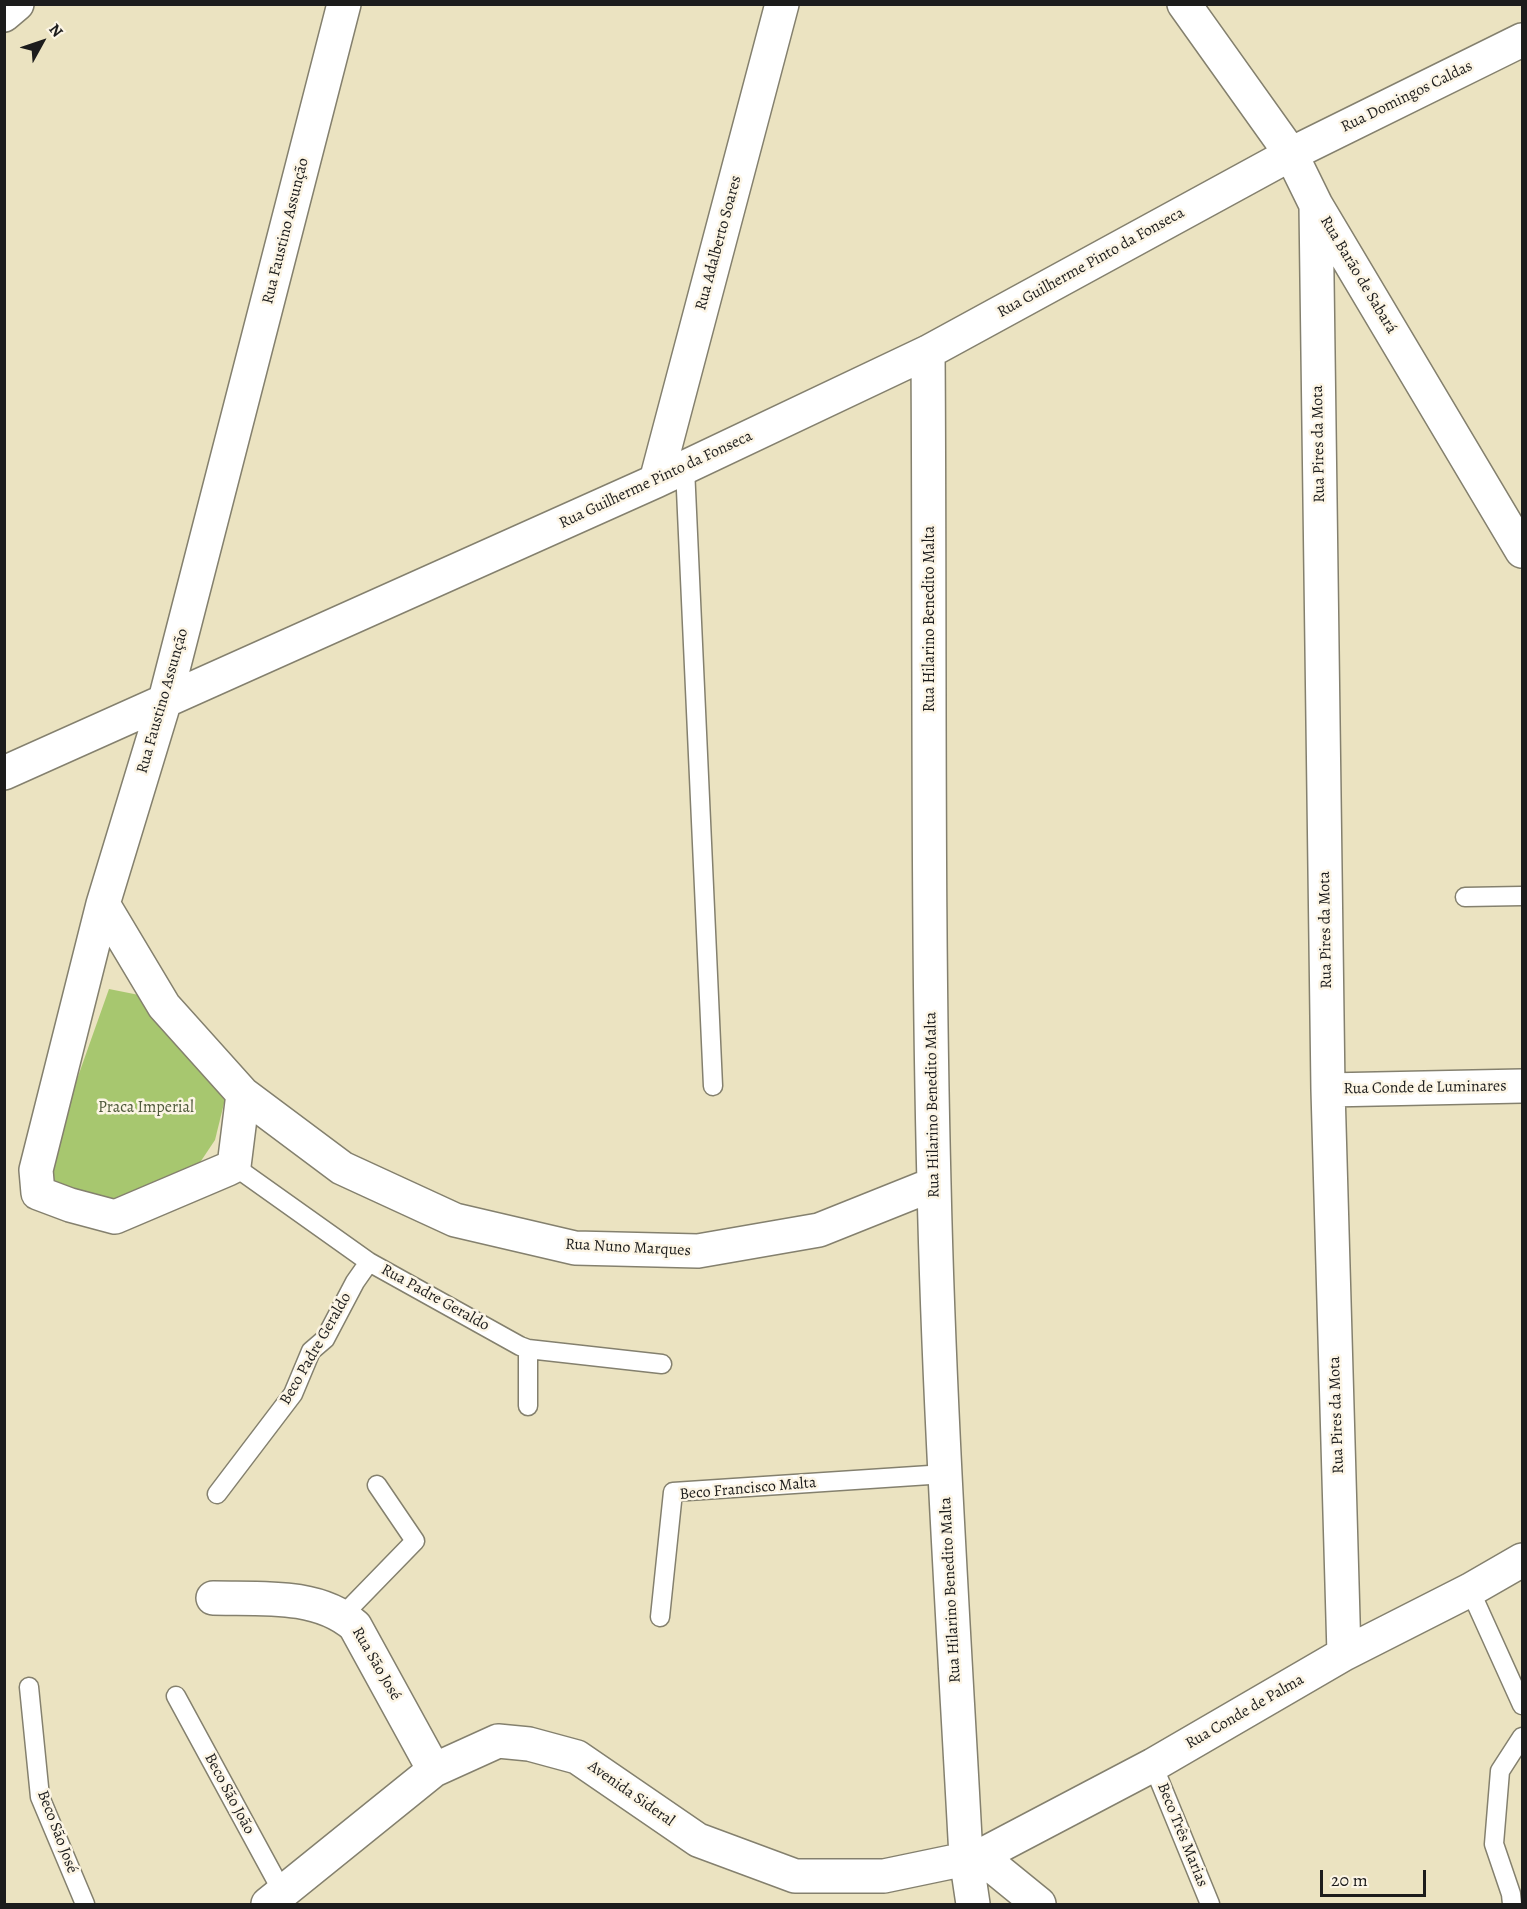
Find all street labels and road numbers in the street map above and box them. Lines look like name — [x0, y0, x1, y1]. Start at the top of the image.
street label: Rua Domingos Caldas — [1338, 57, 1476, 137]
street label: Rua Faustino Assunção — [259, 156, 313, 306]
street label: Rua Adalberto Soares — [692, 174, 746, 312]
street label: Rua Guilherme Pinto da Fonseca — [994, 203, 1188, 323]
street label: Rua Barão de Sabará — [1315, 213, 1401, 337]
street label: Rua Pires da Mota — [1308, 385, 1330, 503]
street label: Rua Guilherme Pinto da Fonseca — [556, 427, 756, 533]
street label: Rua Hilarino Benedito Malta — [920, 526, 940, 712]
street label: Rua Faustino Assunção — [133, 626, 193, 776]
street label: Rua Pires da Mota — [1315, 871, 1337, 989]
street label: Rua Hilarino Benedito Malta — [922, 1012, 944, 1198]
street label: Rua Conde de Luminares — [1343, 1077, 1507, 1099]
street label: Rua Nuno Marques — [565, 1235, 691, 1261]
street label: Rua Padre Geraldo — [378, 1260, 492, 1336]
street label: Beco Padre Geraldo — [276, 1289, 356, 1409]
street label: Rua Pires da Mota — [1325, 1356, 1349, 1474]
street label: Beco Francisco Malta — [679, 1473, 817, 1505]
street label: Rua Hilarino Benedito Malta — [937, 1496, 965, 1684]
street label: Rua São José — [347, 1624, 405, 1704]
street label: Rua Conde de Palma — [1182, 1670, 1308, 1754]
street label: Beco São João — [200, 1750, 258, 1838]
street label: Avenida Sideral — [584, 1757, 678, 1831]
street label: Beco Três Marias — [1152, 1780, 1212, 1890]
street label: Beco São José — [32, 1788, 82, 1876]

